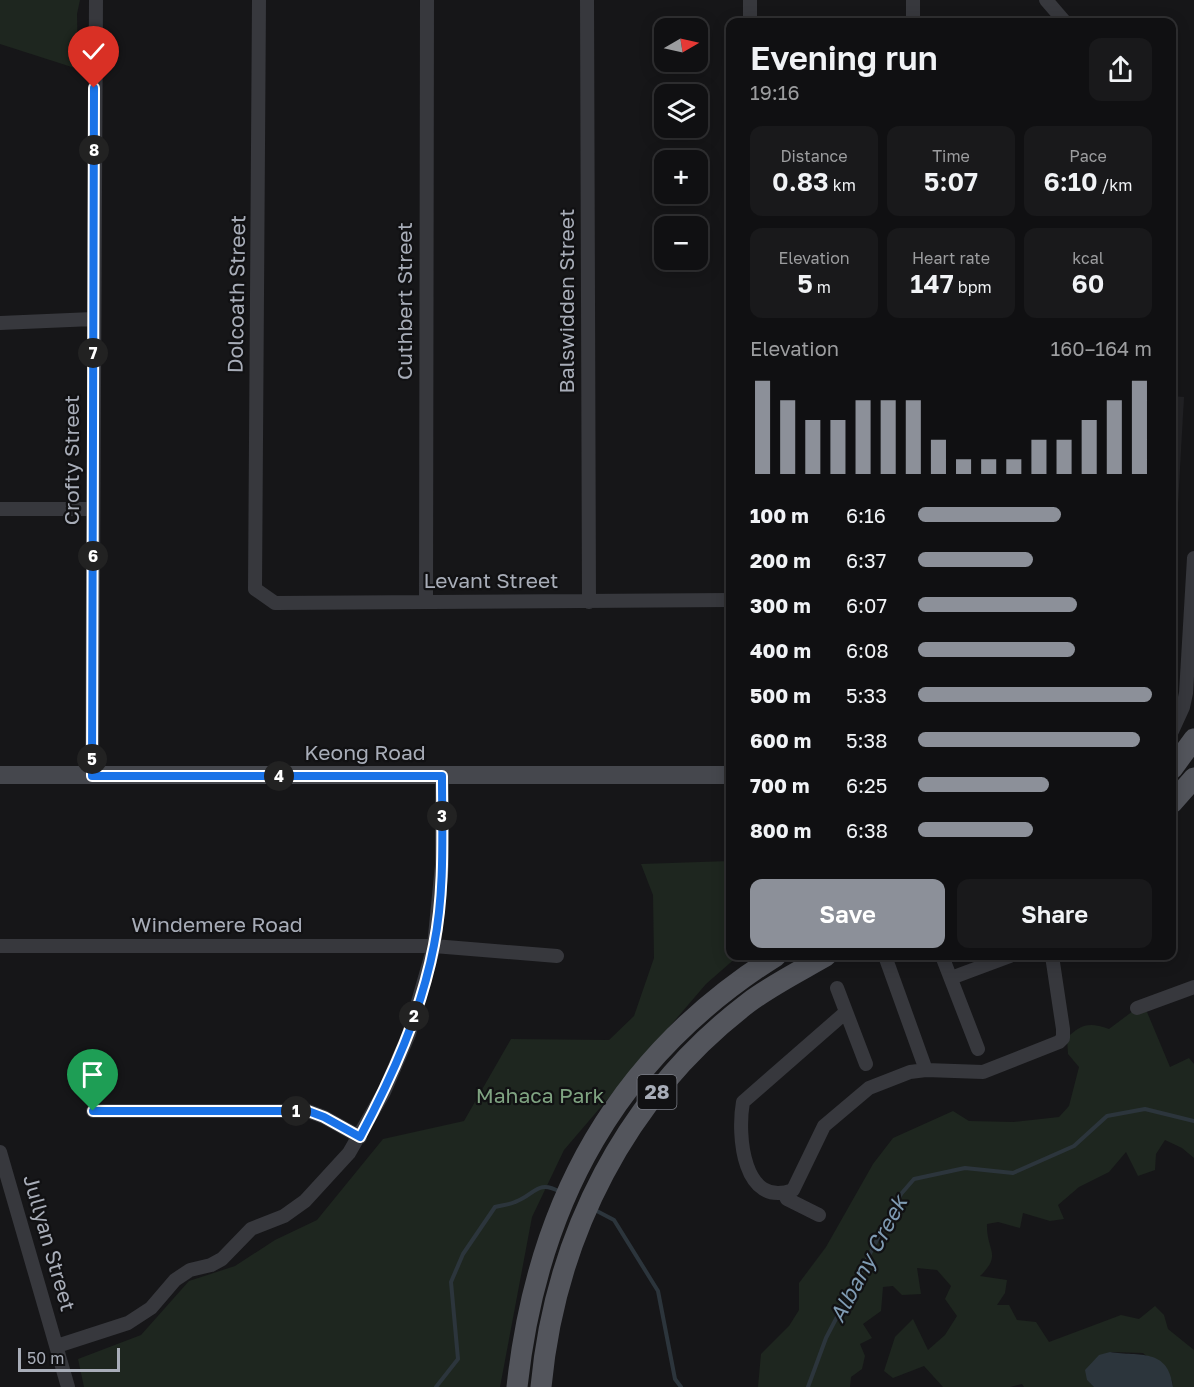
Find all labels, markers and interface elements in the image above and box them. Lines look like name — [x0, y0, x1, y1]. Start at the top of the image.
north arrow — [654, 18, 708, 72]
map controls — [654, 18, 708, 270]
pin — [68, 26, 119, 88]
icon: check — [77, 35, 110, 68]
text: Evening run — [750, 38, 938, 77]
button: share — [1089, 38, 1152, 101]
text: 19:16 — [750, 80, 800, 104]
button: layers — [654, 84, 708, 138]
pin: 8 — [79, 135, 109, 165]
text: 8 — [89, 140, 99, 160]
text: Distance — [780, 146, 848, 166]
text: Time — [932, 146, 970, 166]
text: Pace — [1069, 146, 1107, 166]
button: + — [654, 150, 708, 204]
text: 0.83 — [772, 166, 829, 197]
text: 5:07 — [924, 166, 978, 197]
text: 6:10 — [1044, 166, 1098, 197]
text: km — [829, 175, 856, 195]
text: /km — [1098, 175, 1132, 195]
street label: Balswidden Street — [553, 209, 579, 393]
street label: Dolcoath Street — [222, 215, 250, 373]
button: − — [654, 216, 708, 270]
street label: Cuthbert Street — [391, 222, 417, 380]
text: Elevation — [778, 248, 850, 268]
text: Heart rate — [912, 248, 990, 268]
text: kcal — [1072, 248, 1104, 268]
text: 5 — [797, 268, 813, 299]
text: 147 — [910, 268, 954, 299]
text: 60 — [1072, 268, 1104, 299]
text: m — [813, 277, 831, 297]
text: bpm — [954, 277, 992, 297]
text: Elevation — [750, 336, 839, 360]
text: 160–164 m — [1051, 336, 1152, 360]
pin: 7 — [78, 338, 108, 368]
text: 7 — [89, 343, 97, 363]
street label: Crofty Street — [58, 395, 84, 525]
text: 100 m — [750, 503, 809, 527]
text: 6:16 — [846, 503, 886, 527]
pin: 6 — [78, 541, 108, 571]
text: 6 — [88, 546, 98, 566]
text: 200 m — [750, 548, 811, 572]
text: 6:37 — [846, 548, 886, 572]
street label: Levant Street — [423, 567, 559, 593]
text: 300 m — [750, 593, 811, 617]
text: 6:07 — [846, 593, 887, 617]
text: 400 m — [750, 638, 811, 662]
text: 6:08 — [846, 638, 889, 662]
text: 500 m — [750, 683, 811, 707]
text: 5:33 — [846, 683, 887, 707]
text: 600 m — [750, 728, 811, 752]
text: 5:38 — [846, 728, 888, 752]
street label: Keong Road — [304, 739, 426, 765]
pin: 5 — [77, 744, 107, 774]
text: 5 — [87, 749, 97, 769]
pin: 4 — [264, 761, 294, 791]
text: 4 — [274, 766, 284, 786]
text: 700 m — [750, 773, 809, 797]
text: 6:25 — [846, 773, 887, 797]
pin: 3 — [427, 801, 457, 831]
text: 3 — [437, 806, 447, 826]
text: 800 m — [750, 818, 811, 842]
text: 6:38 — [846, 818, 888, 842]
button: Save — [750, 879, 945, 948]
button: Share — [957, 879, 1152, 948]
street label: Windemere Road — [131, 911, 303, 937]
pin: 2 — [399, 1001, 429, 1031]
text: 2 — [409, 1006, 419, 1026]
pin — [67, 1049, 118, 1111]
icon: arrive — [76, 1058, 109, 1091]
road number: 28 — [638, 1075, 676, 1109]
park label: Mahaca Park — [476, 1082, 604, 1108]
pin: 1 — [281, 1096, 311, 1126]
text: 1 — [292, 1101, 300, 1121]
street label: Jullyan Street — [18, 1172, 82, 1314]
water label: Albany Creek — [823, 1189, 913, 1327]
scale bar — [18, 1345, 120, 1372]
text: 50 m — [27, 1348, 64, 1368]

